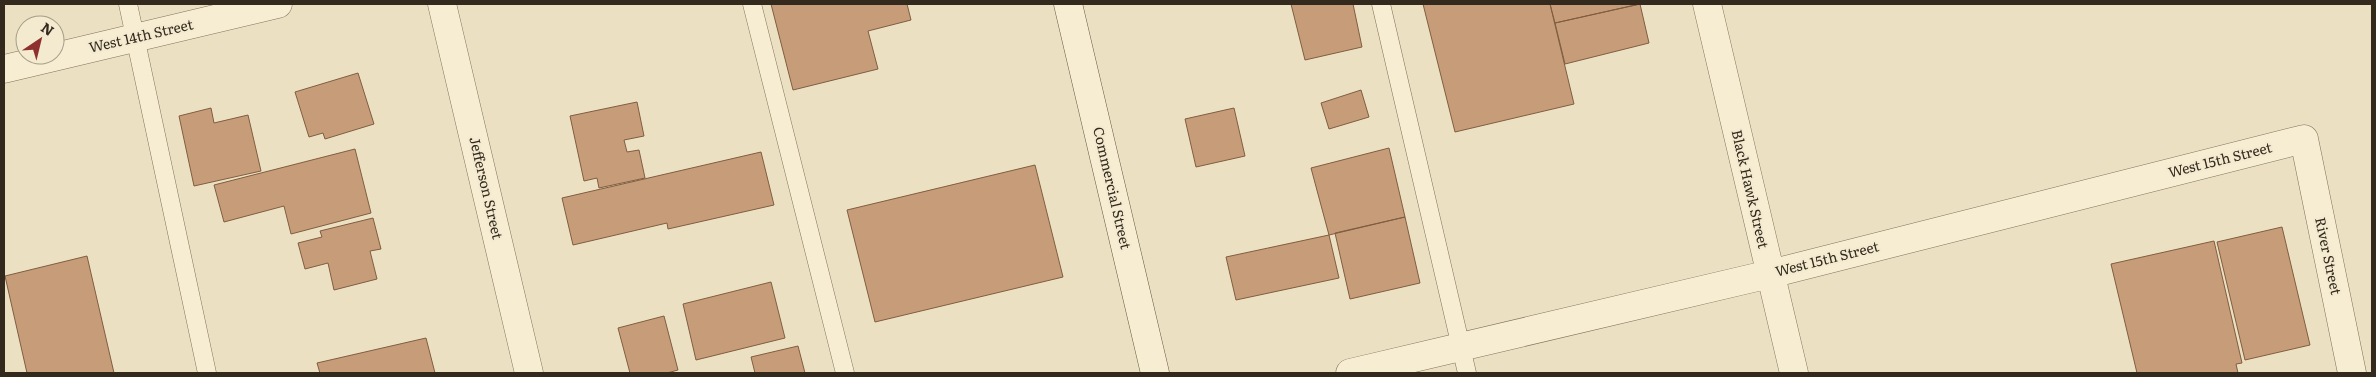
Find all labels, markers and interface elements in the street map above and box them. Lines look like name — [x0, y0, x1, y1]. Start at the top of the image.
street label: West 14th Street — [87, 13, 195, 57]
north arrow — [15, 15, 65, 65]
text: N — [37, 17, 59, 40]
street label: Commercial Street — [1089, 125, 1137, 251]
street label: Black Hawk Street — [1728, 127, 1774, 251]
street label: Jefferson Street — [465, 135, 509, 241]
street label: West 15th Street — [2166, 136, 2274, 182]
street label: River Street — [2311, 215, 2347, 297]
street label: West 15th Street — [1773, 235, 1881, 281]

